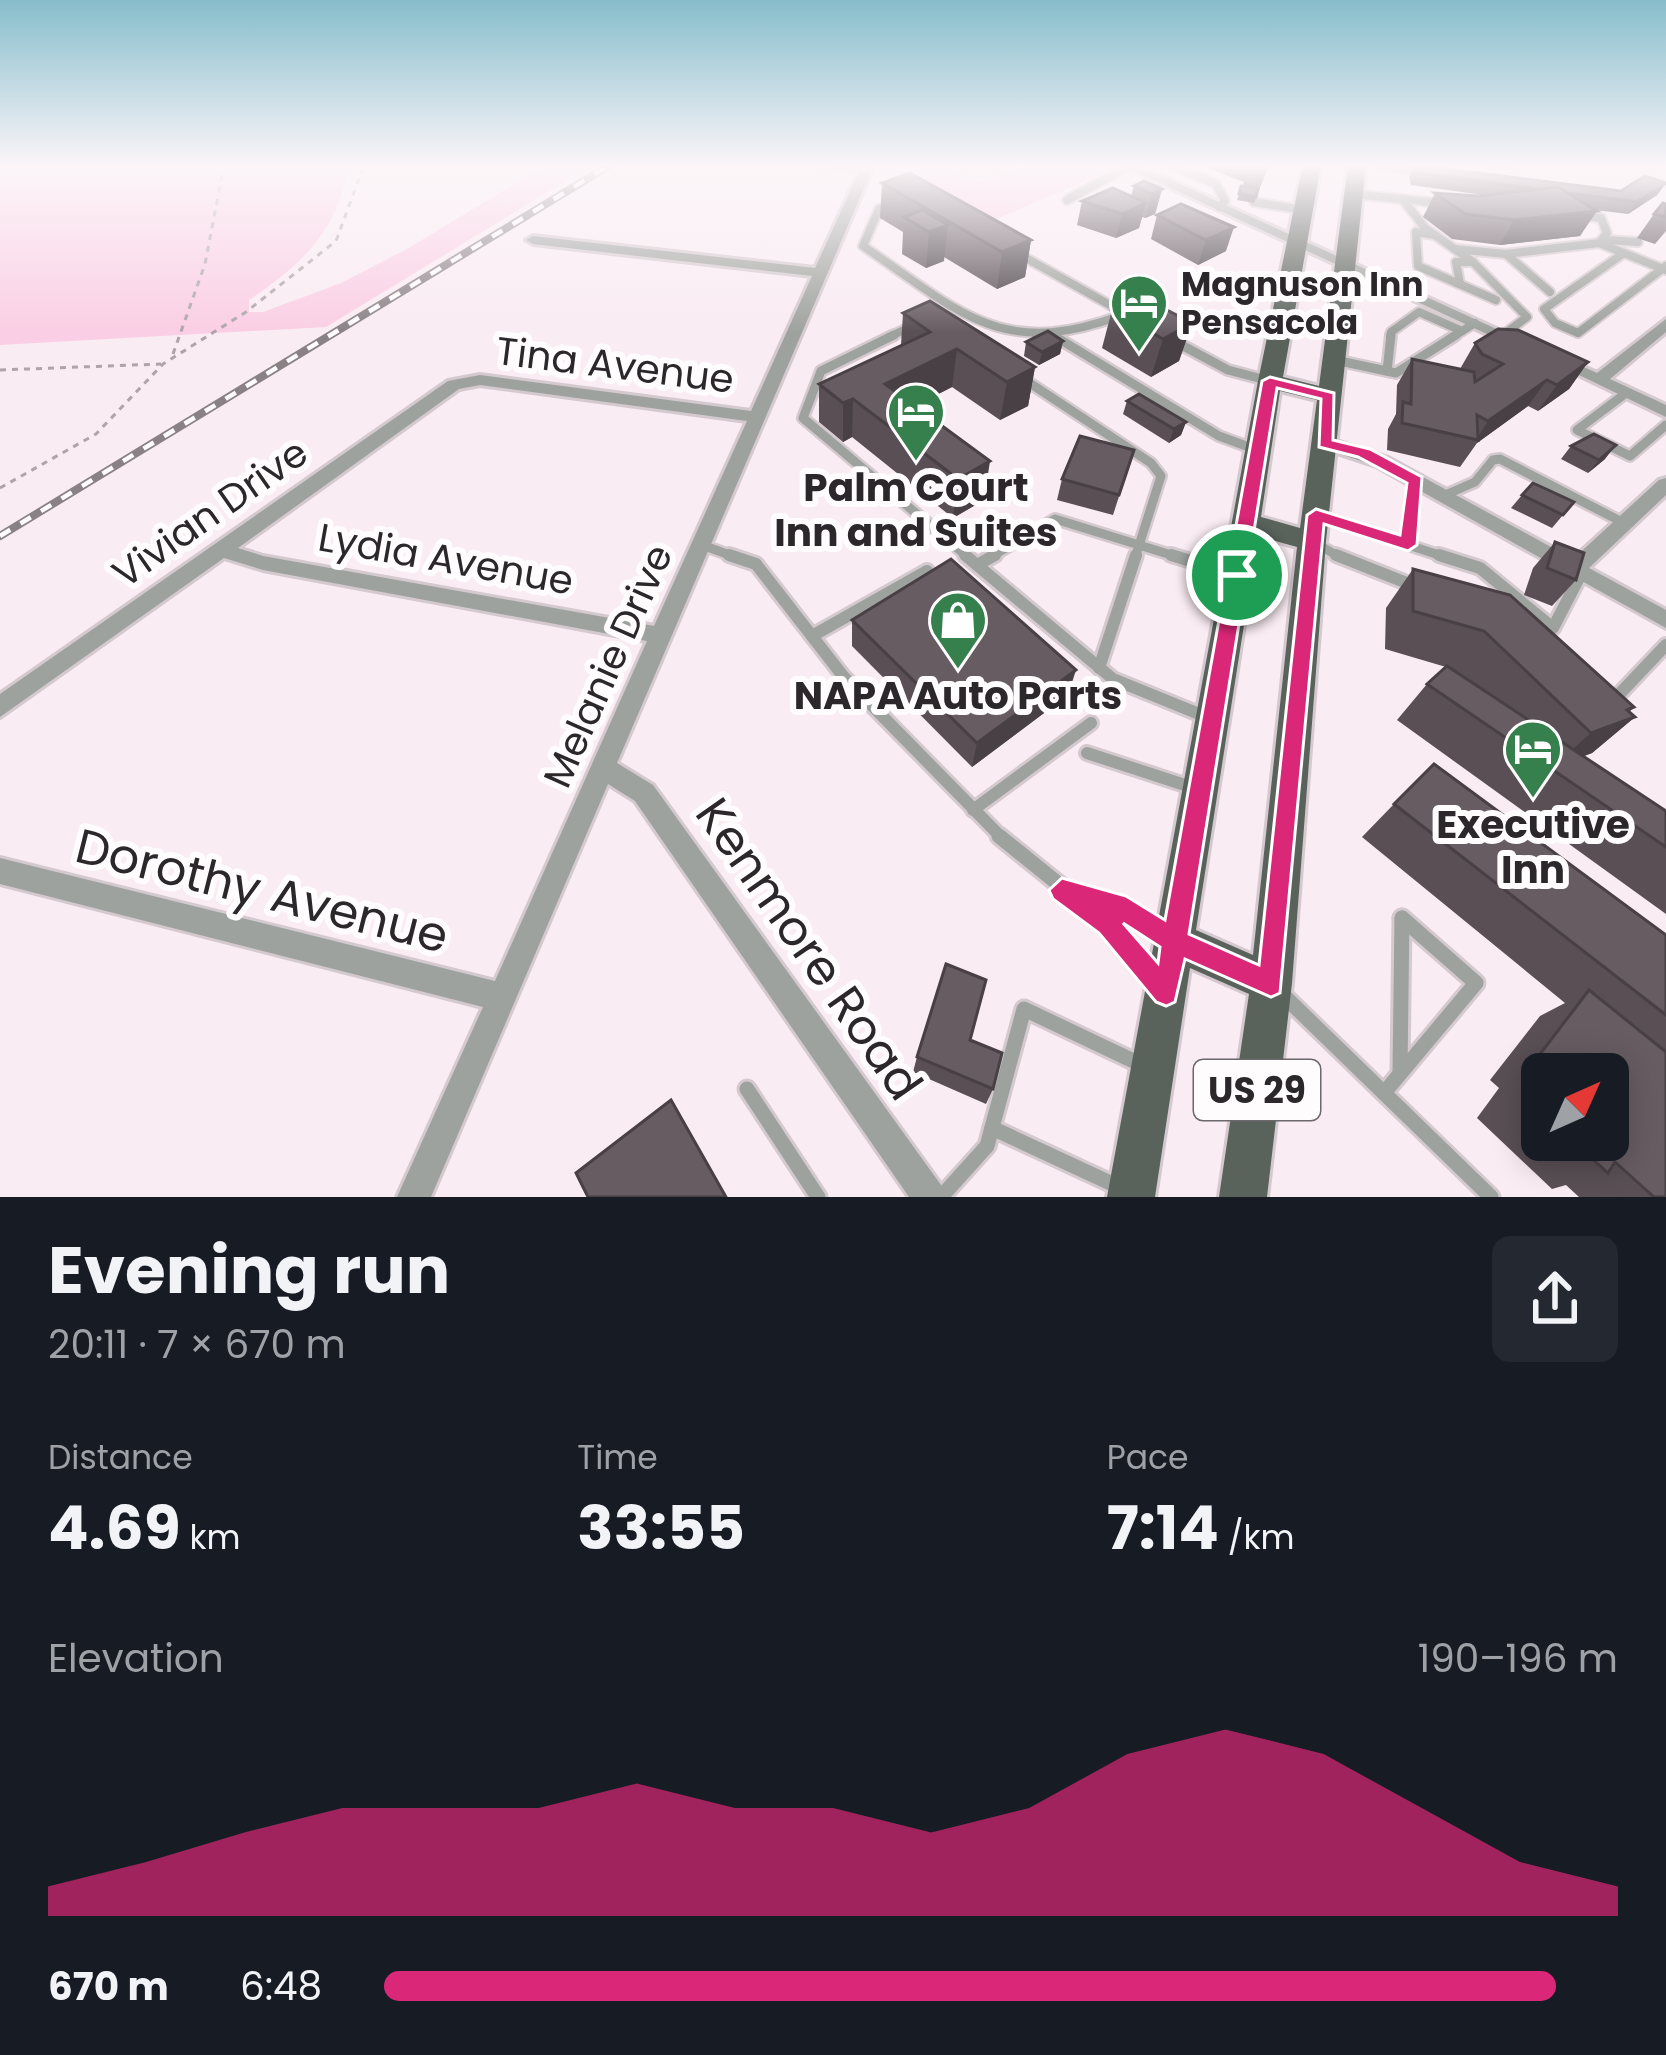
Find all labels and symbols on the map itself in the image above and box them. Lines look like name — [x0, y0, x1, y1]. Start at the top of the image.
place label: Magnuson Inn Pensacola — [1181, 261, 1423, 346]
hotel icon: Magnuson Inn Pensacola — [1108, 272, 1170, 354]
street label: Tina Avenue — [493, 323, 737, 407]
hotel icon: Palm Court Inn and Suites — [885, 381, 947, 463]
street label: Vivian Drive — [101, 425, 319, 601]
place label: Palm Court Inn and Suites — [774, 460, 1058, 560]
street label: Lydia Avenue — [314, 510, 578, 608]
pin — [1186, 524, 1288, 626]
street label: Melanie Drive — [530, 536, 686, 796]
shop icon: NAPA Auto Parts — [927, 589, 989, 671]
place label: NAPA Auto Parts — [794, 668, 1122, 723]
hotel icon: Executive Inn — [1502, 718, 1564, 800]
street label: Kenmore Road — [680, 785, 938, 1113]
place label: Executive Inn — [1436, 797, 1630, 897]
street label: Dorothy Avenue — [69, 812, 455, 970]
north arrow — [1521, 1053, 1629, 1161]
road number: US 29 — [1194, 1060, 1320, 1120]

